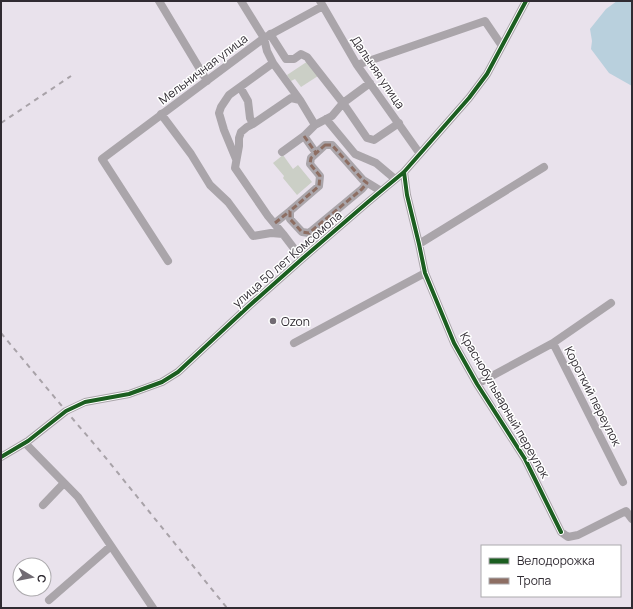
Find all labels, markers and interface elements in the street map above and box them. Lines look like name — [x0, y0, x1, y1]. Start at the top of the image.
street label: Мельничная улица — [155, 30, 251, 108]
street label: Дальняя улица — [347, 32, 409, 112]
street label: улица 50 лет Комсомола — [229, 207, 345, 311]
place label: Ozon — [281, 313, 310, 330]
marker: Ozon — [268, 316, 278, 326]
street label: Краснобульварный переулок — [456, 329, 554, 482]
street label: Короткий переулок — [561, 343, 626, 450]
legend — [481, 545, 621, 597]
text: Велодорожка — [517, 552, 595, 569]
north arrow — [12, 557, 52, 597]
text: Тропа — [517, 572, 551, 589]
text: С — [34, 574, 50, 584]

